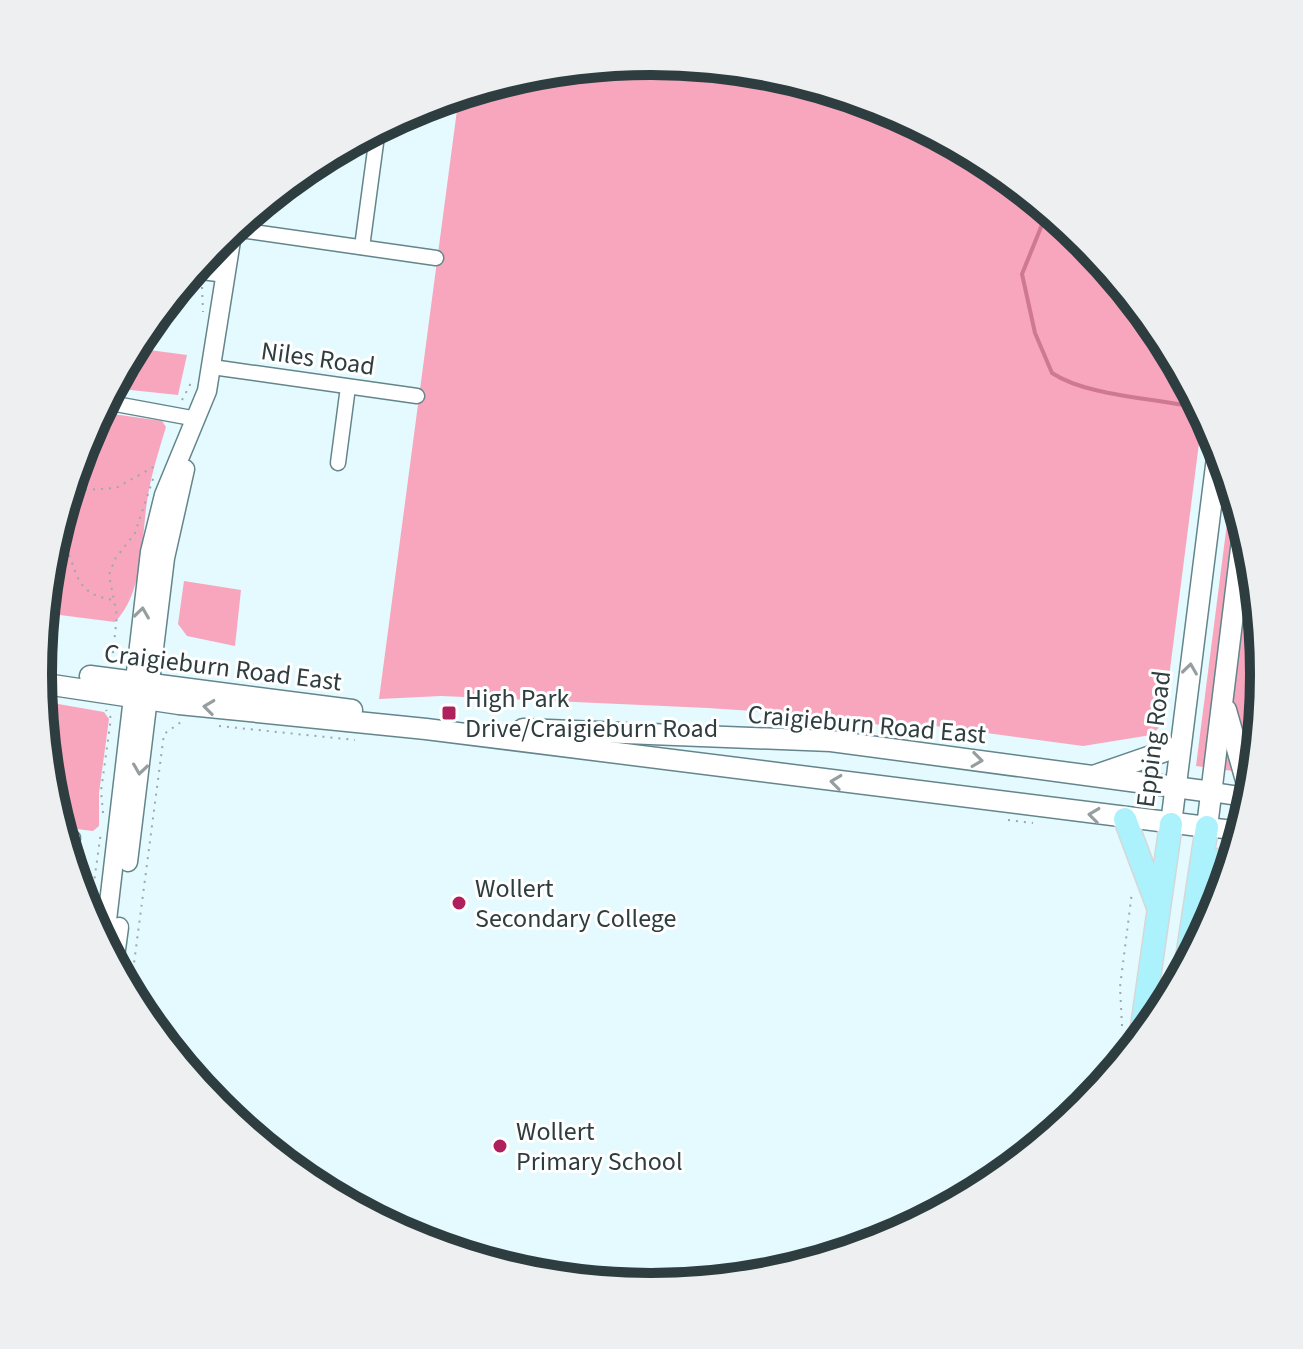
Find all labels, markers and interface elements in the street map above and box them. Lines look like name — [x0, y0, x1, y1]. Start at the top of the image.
street label: Niles Road — [259, 332, 377, 385]
one-way arrow — [133, 606, 150, 619]
street label: Craigieburn Road East — [102, 635, 344, 700]
one-way arrow — [1181, 662, 1198, 676]
street label: Epping Road — [1127, 669, 1180, 809]
place label: High Park Drive/Craigieburn Road — [465, 680, 718, 747]
street label: Craigieburn Road East — [746, 696, 988, 753]
one-way arrow — [202, 699, 216, 716]
marker: High Park Drive/Craigieburn Road — [440, 704, 458, 722]
one-way arrow — [971, 751, 984, 768]
one-way arrow — [132, 762, 149, 776]
one-way arrow — [829, 774, 843, 791]
one-way arrow — [1087, 807, 1101, 824]
place label: Wollert Secondary College — [475, 870, 676, 937]
marker: Wollert Secondary College — [450, 894, 468, 912]
place label: Wollert Primary School — [516, 1113, 683, 1180]
marker: Wollert Primary School — [491, 1137, 509, 1155]

